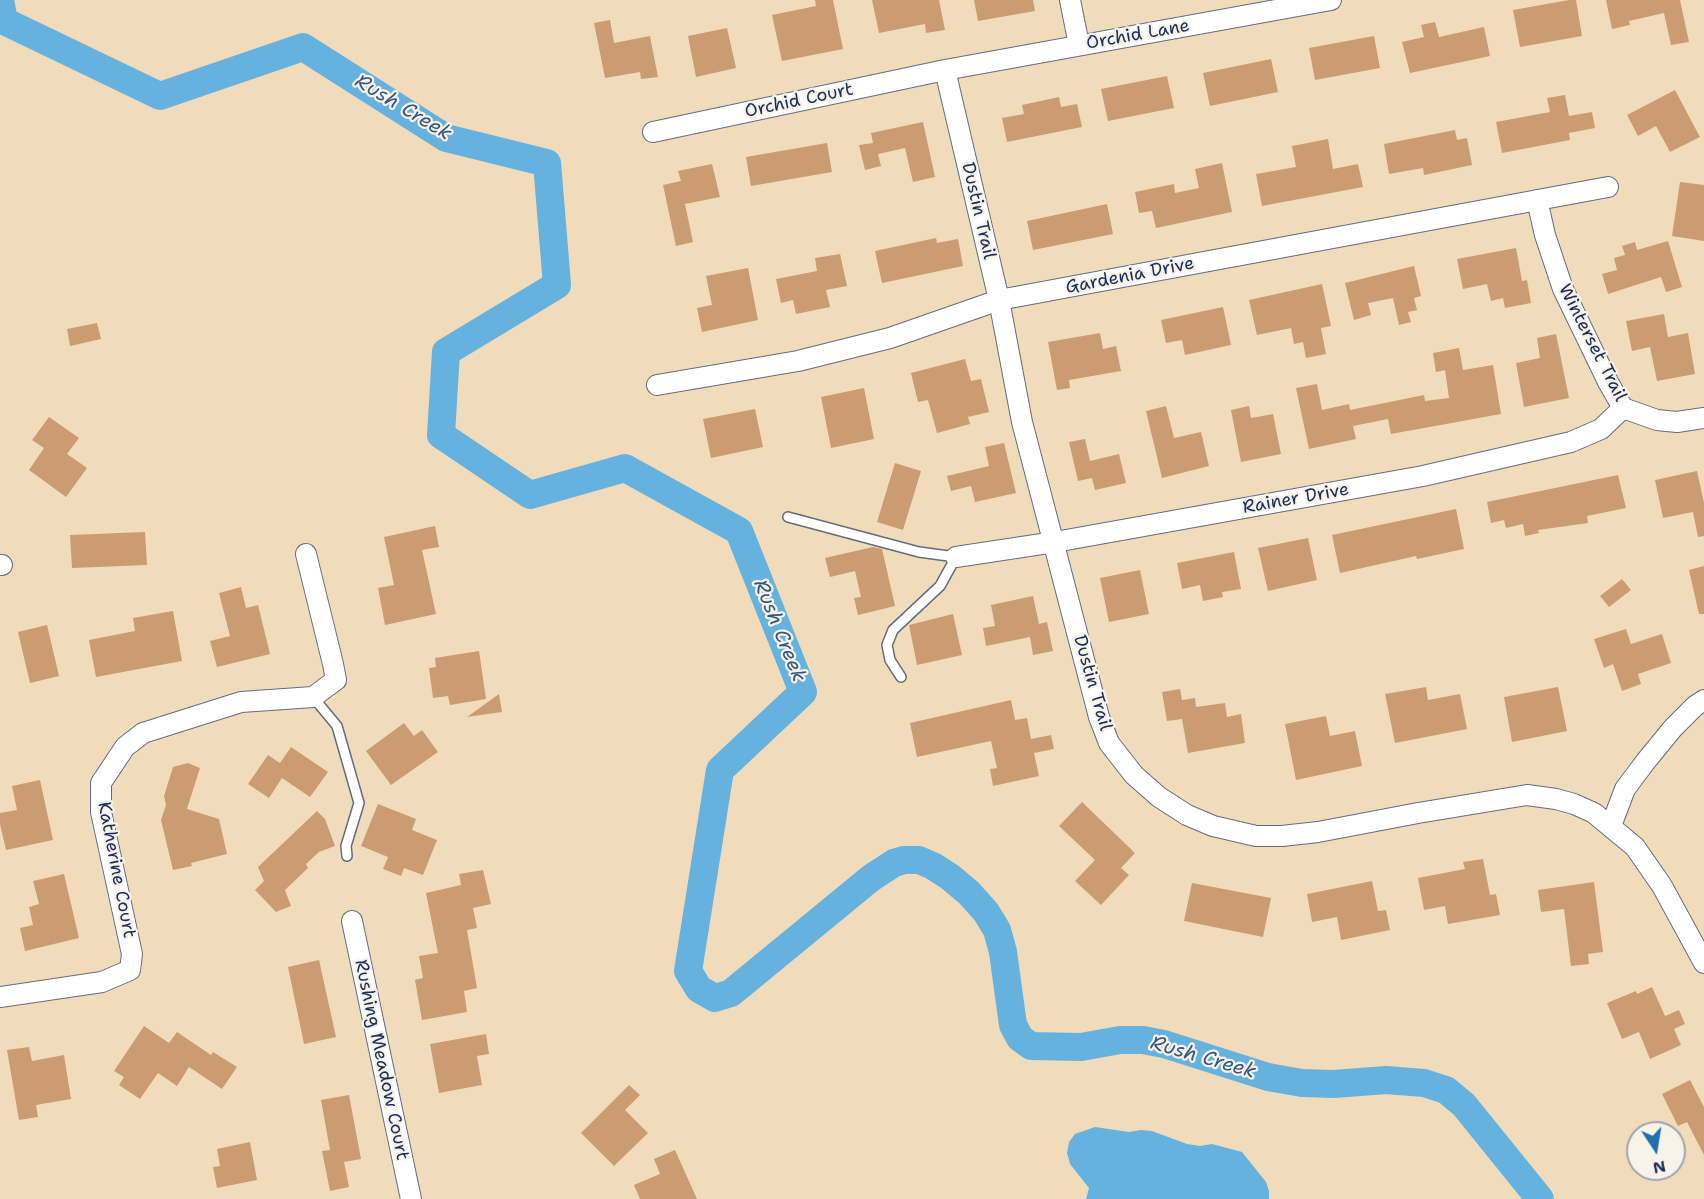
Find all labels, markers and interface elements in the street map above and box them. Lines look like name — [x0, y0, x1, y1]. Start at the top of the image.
street label: Orchid Lane — [1085, 15, 1191, 55]
water label: Rush Creek — [350, 70, 456, 146]
street label: Orchid Court — [743, 79, 855, 123]
street label: Dustin Trail — [956, 161, 1000, 261]
street label: Gardenia Drive — [1064, 253, 1196, 299]
street label: Winterset Trail — [1553, 281, 1631, 405]
street label: Rainer Drive — [1241, 479, 1351, 519]
water label: Rush Creek — [748, 576, 810, 686]
street label: Dustin Trail — [1068, 633, 1116, 733]
street label: Katherine Court — [92, 800, 140, 940]
street label: Rushing Meadow Court — [349, 958, 413, 1162]
water label: Rush Creek — [1148, 1032, 1258, 1084]
north arrow — [1626, 1121, 1686, 1181]
text: N — [1651, 1156, 1668, 1179]

